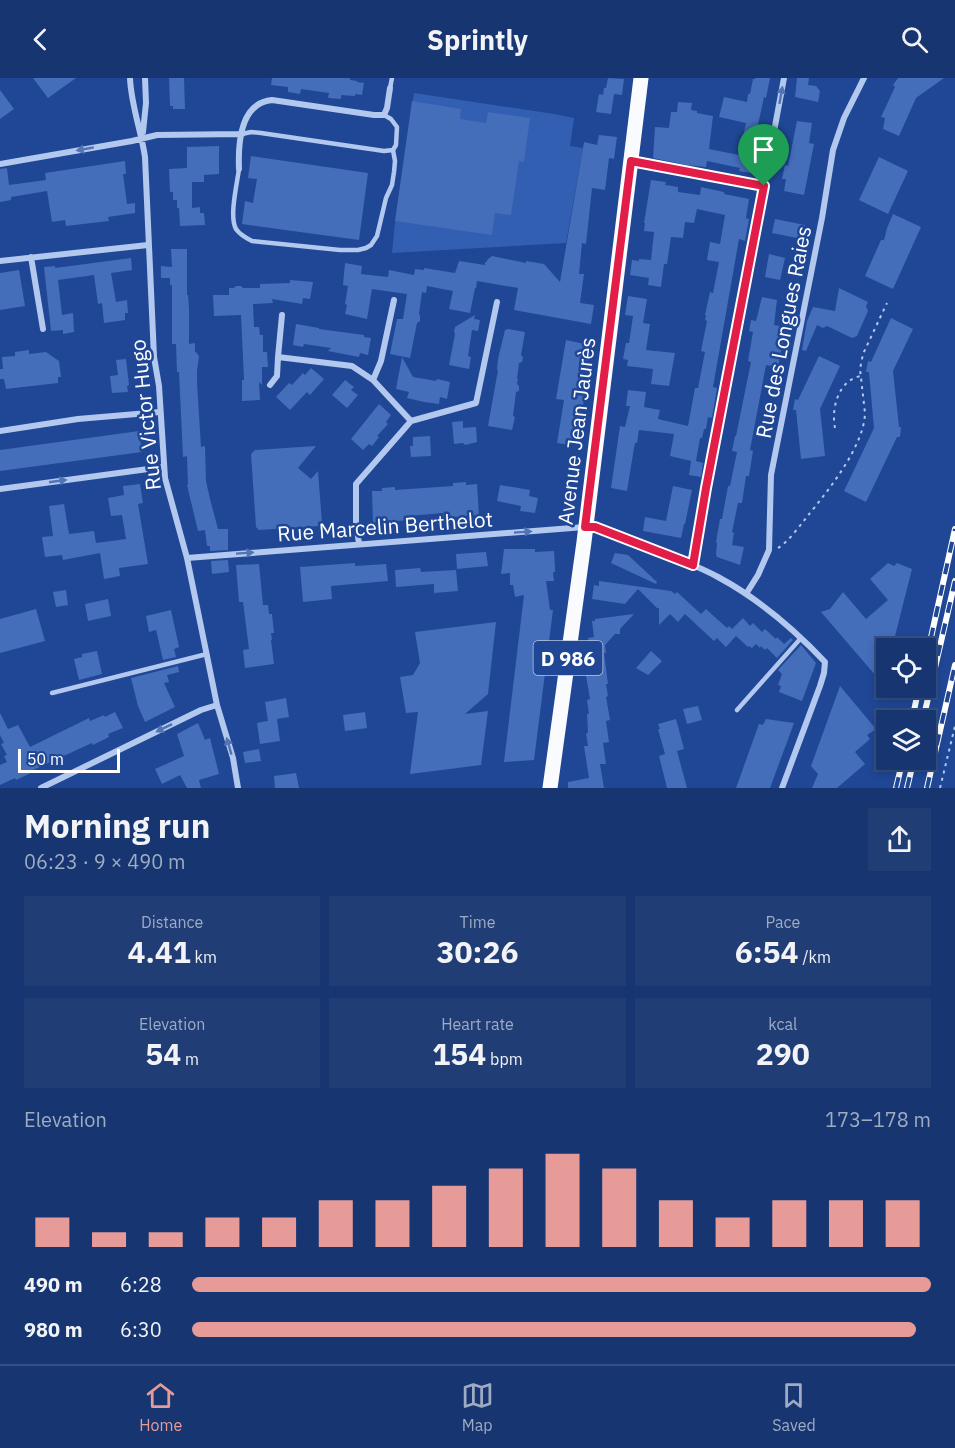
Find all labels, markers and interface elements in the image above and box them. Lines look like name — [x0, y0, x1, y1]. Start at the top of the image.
text: Sprintly — [427, 22, 528, 57]
icon: back — [24, 23, 57, 56]
icon: search — [898, 23, 931, 56]
one-way arrow — [777, 85, 786, 104]
pin — [738, 124, 789, 186]
icon: arrive — [747, 133, 780, 166]
one-way arrow — [75, 145, 94, 154]
street label: Rue des Longues Raies — [749, 223, 817, 441]
street label: Avenue Jean Jaurès — [551, 336, 601, 526]
street label: Rue Victor Hugo — [123, 338, 167, 492]
one-way arrow — [49, 476, 68, 486]
street label: Rue Marcelin Berthelot — [276, 504, 494, 548]
one-way arrow — [514, 528, 533, 537]
one-way arrow — [236, 548, 255, 558]
map controls — [876, 638, 936, 770]
button: locate — [876, 638, 936, 698]
road number: D 986 — [534, 641, 602, 675]
button: layers — [876, 710, 936, 770]
one-way arrow — [155, 723, 172, 733]
one-way arrow — [224, 737, 233, 755]
scale bar — [18, 746, 120, 774]
text: 50 m — [27, 749, 64, 769]
text: Morning run — [24, 804, 210, 847]
button: share — [868, 808, 931, 871]
text: 06:23 · 9 × 490 m — [24, 848, 185, 875]
text: Distance — [141, 912, 203, 932]
text: Time — [460, 912, 495, 932]
text: Pace — [765, 912, 800, 932]
text: 4.41 — [127, 932, 191, 971]
text: 30:26 — [437, 932, 518, 971]
text: 6:54 — [735, 932, 799, 971]
text: km — [191, 947, 217, 967]
text: /km — [799, 947, 831, 967]
text: Elevation — [139, 1014, 205, 1034]
text: Heart rate — [441, 1014, 514, 1034]
text: kcal — [768, 1014, 797, 1034]
text: 54 — [145, 1034, 181, 1073]
text: 154 — [432, 1034, 486, 1073]
text: 290 — [756, 1034, 810, 1073]
text: m — [181, 1049, 199, 1069]
text: bpm — [486, 1049, 523, 1069]
text: Elevation — [24, 1106, 107, 1133]
text: 173–178 m — [825, 1106, 931, 1133]
text: 490 m — [24, 1271, 83, 1298]
text: 6:28 — [120, 1271, 162, 1298]
text: 980 m — [24, 1316, 83, 1343]
text: 6:30 — [120, 1316, 162, 1343]
tab: Home — [139, 1379, 182, 1435]
tab: Map — [461, 1379, 494, 1435]
tab: Saved — [772, 1379, 816, 1435]

